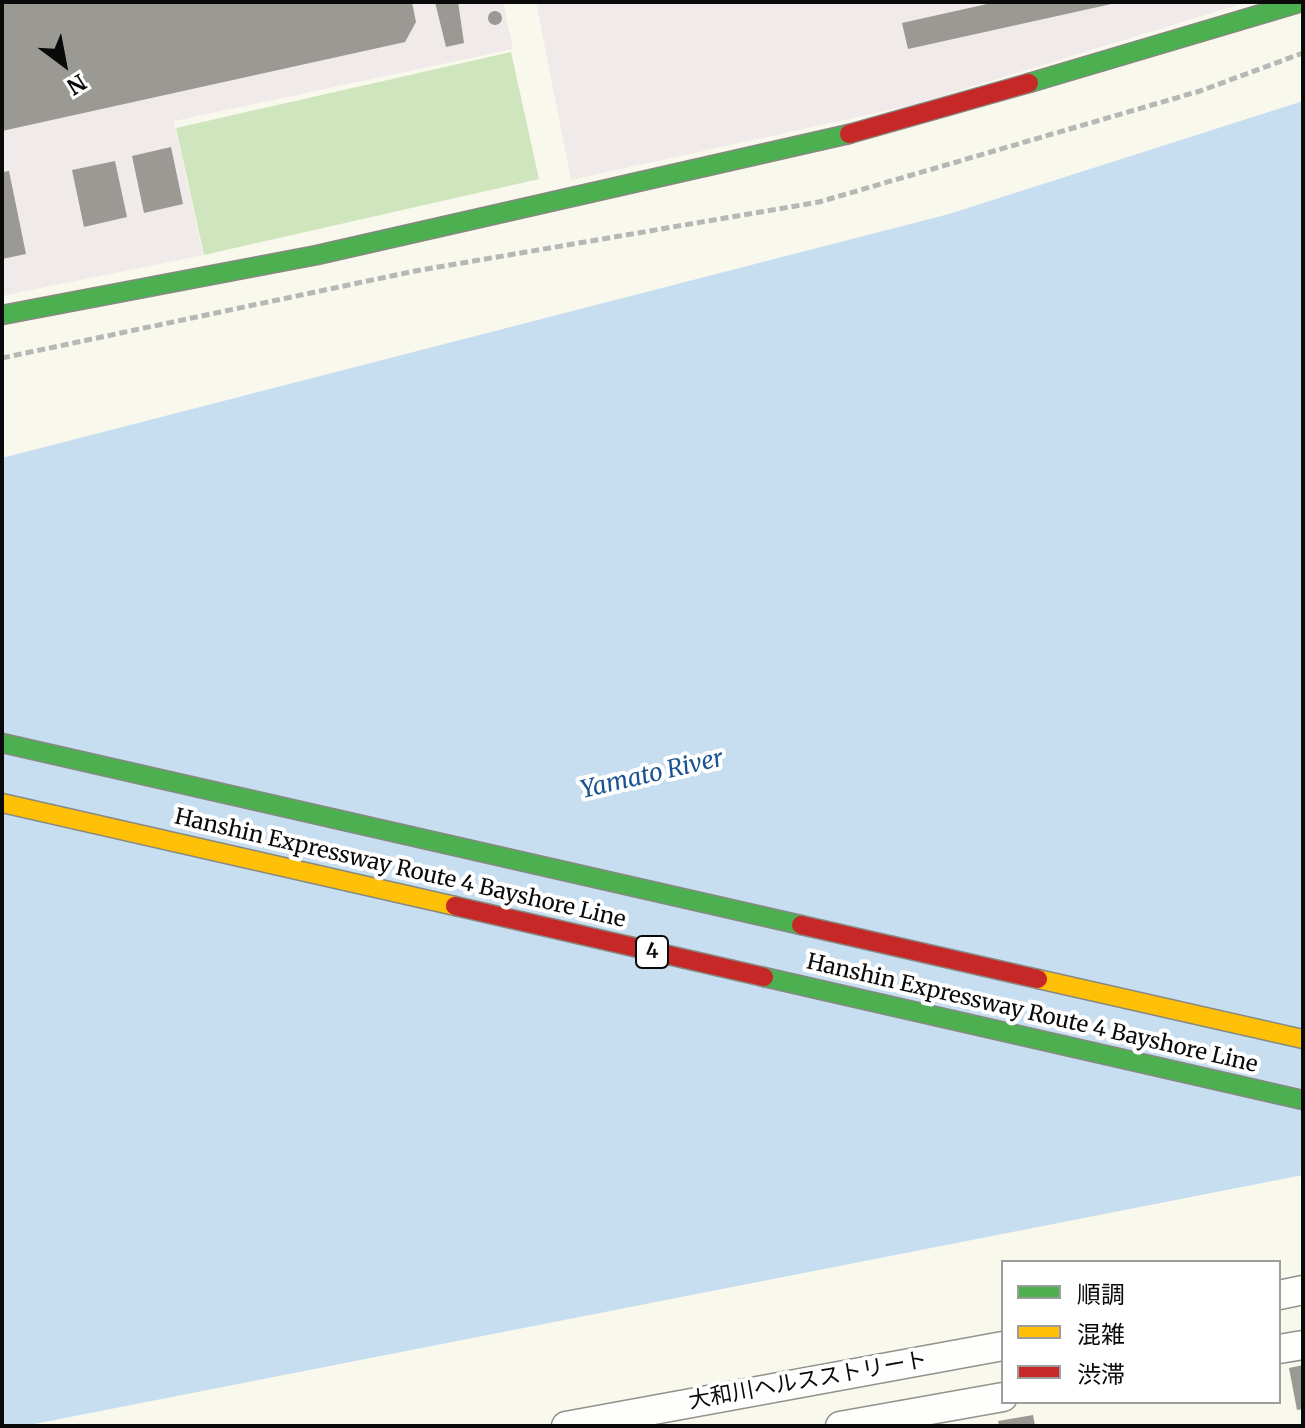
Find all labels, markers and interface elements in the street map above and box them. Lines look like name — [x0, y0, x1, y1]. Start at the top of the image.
north arrow — [24, 24, 104, 104]
text: N — [62, 68, 92, 101]
water label: Yamato River — [578, 745, 726, 805]
street label: Hanshin Expressway Route 4 Bayshore Line — [172, 804, 628, 934]
road number: 4 — [636, 936, 668, 968]
street label: Hanshin Expressway Route 4 Bayshore Line — [804, 949, 1260, 1079]
legend — [1001, 1260, 1281, 1404]
text: 順調 — [1077, 1279, 1125, 1310]
text: 混雑 — [1077, 1319, 1125, 1350]
street label: 大和川ヘルスストリート — [687, 1347, 929, 1415]
text: 渋滞 — [1077, 1359, 1125, 1390]

